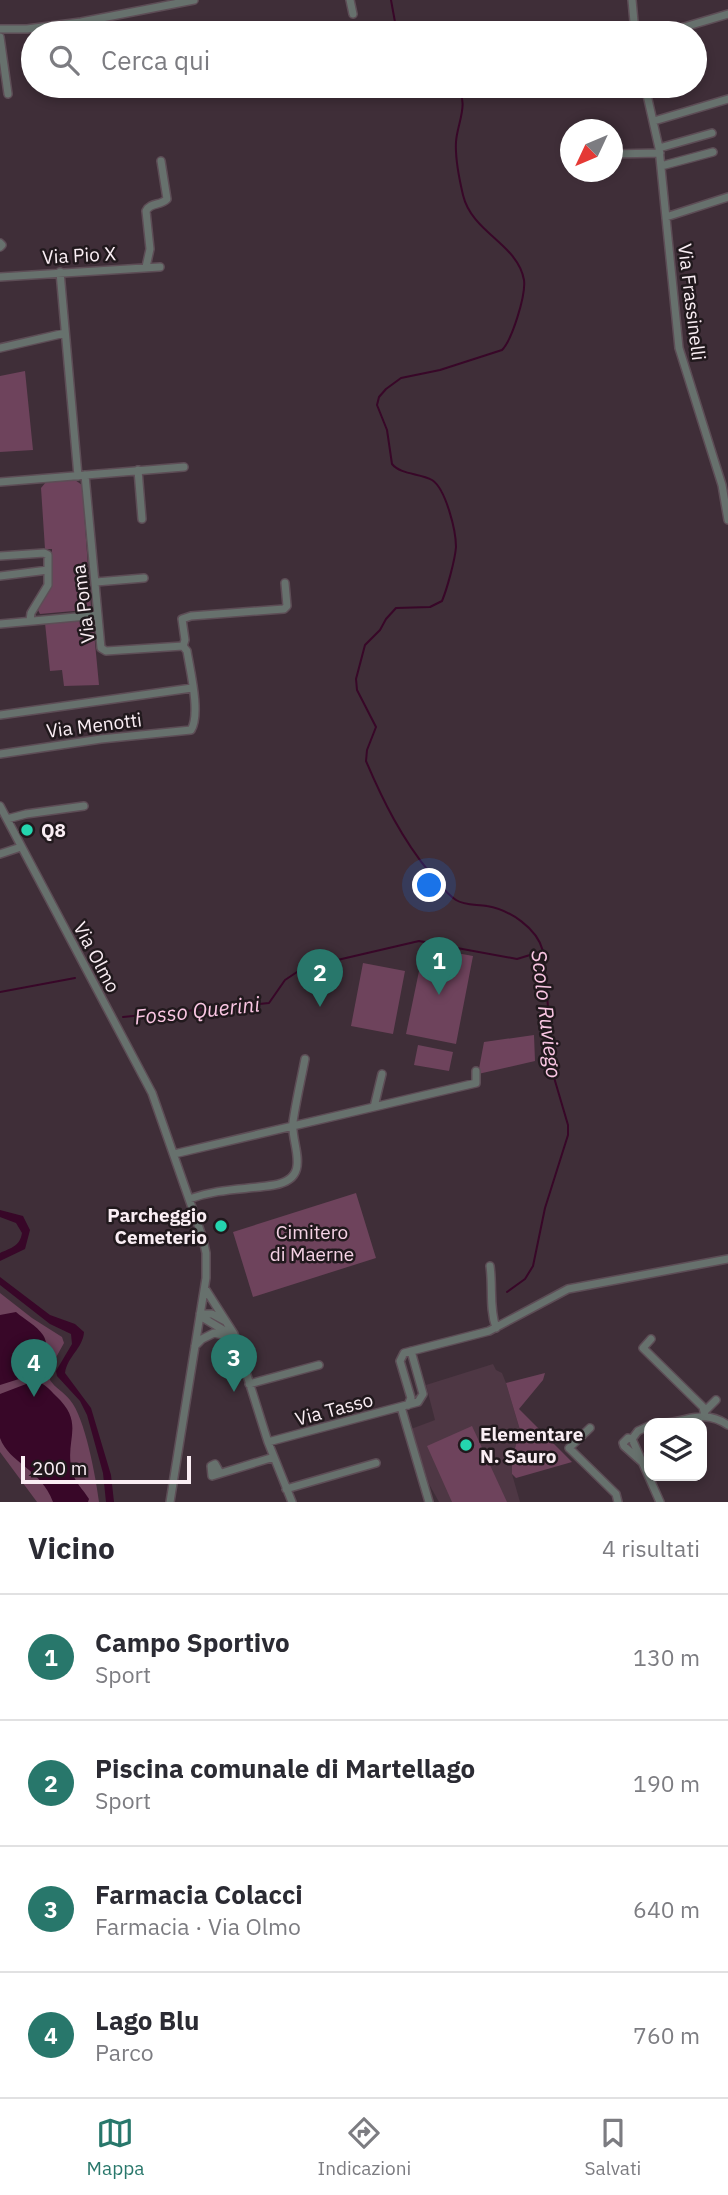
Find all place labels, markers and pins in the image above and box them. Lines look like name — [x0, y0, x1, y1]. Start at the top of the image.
place label: Q8 — [41, 818, 66, 842]
marker: Q8 — [19, 822, 35, 838]
pin: 1 — [416, 937, 462, 995]
pin: 2 — [297, 949, 343, 1007]
place label: Parcheggio Cemeterio — [107, 1203, 207, 1249]
marker: Parcheggio Cemeterio — [213, 1218, 229, 1234]
pin: 3 — [211, 1334, 257, 1392]
pin: 4 — [11, 1339, 57, 1397]
place label: Elementare N. Sauro — [480, 1422, 583, 1468]
marker: Elementare N. Sauro — [458, 1437, 474, 1453]

